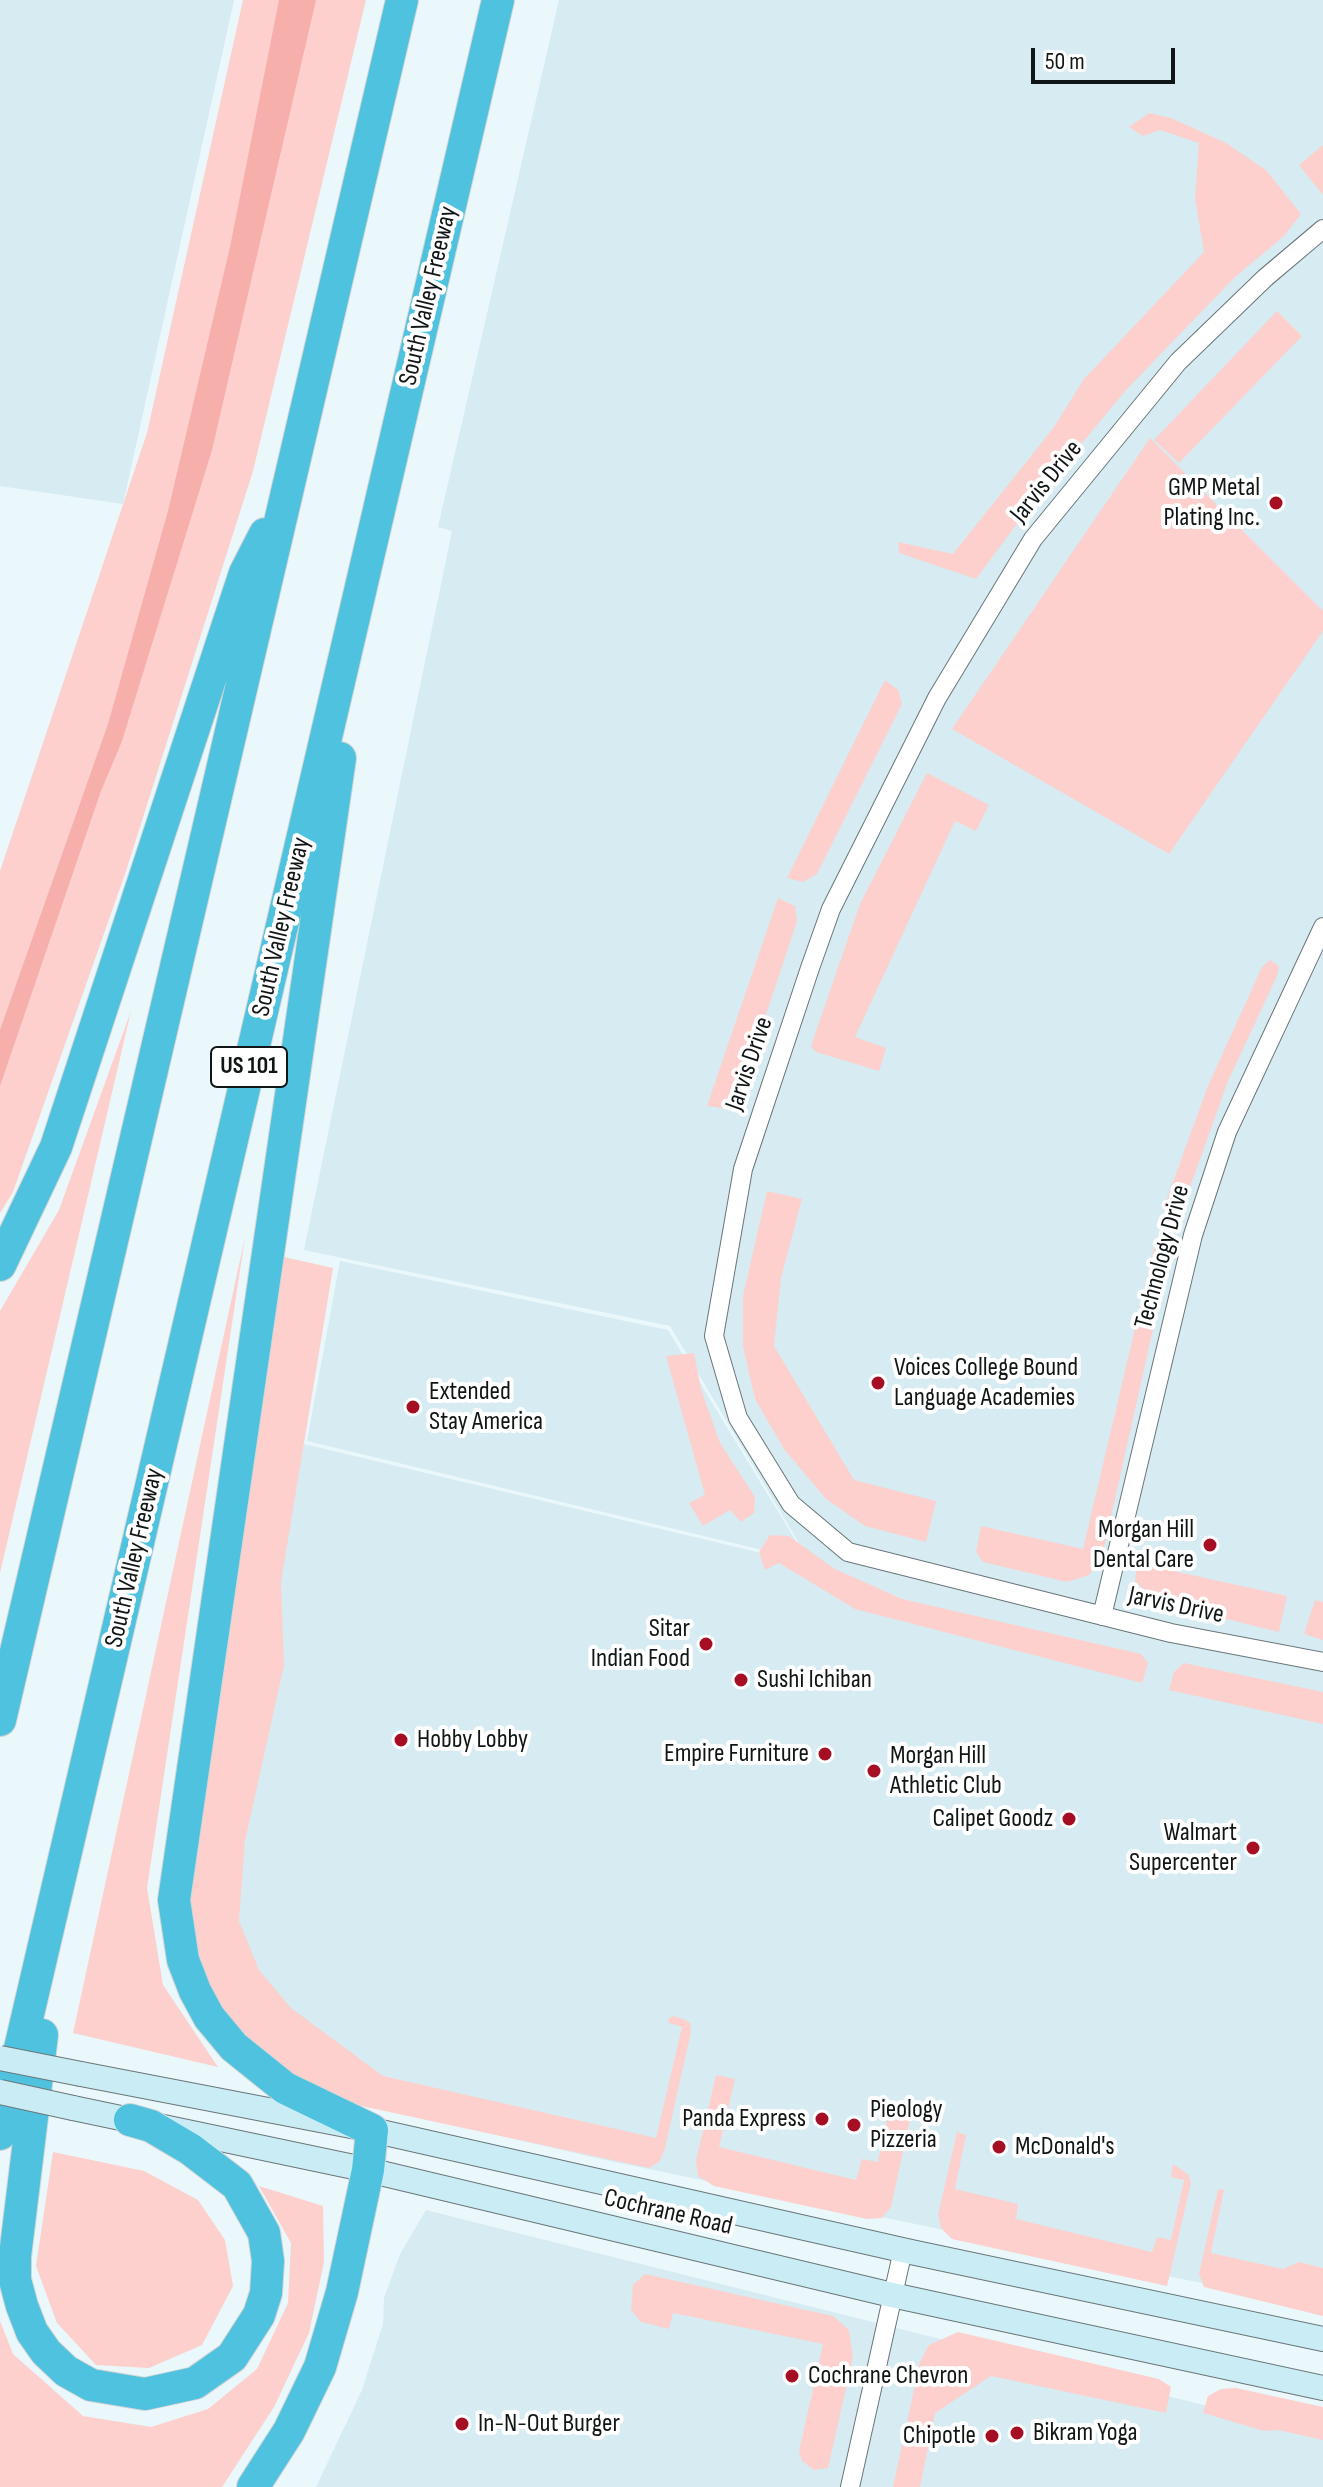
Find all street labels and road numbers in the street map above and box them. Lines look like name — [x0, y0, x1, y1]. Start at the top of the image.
street label: South Valley Freeway — [393, 203, 465, 389]
street label: Jarvis Drive — [1004, 435, 1090, 529]
street label: South Valley Freeway — [246, 834, 318, 1020]
street label: Jarvis Drive — [719, 1013, 781, 1115]
road number: US 101 — [211, 1047, 287, 1087]
street label: Technology Drive — [1129, 1182, 1197, 1332]
street label: South Valley Freeway — [99, 1465, 171, 1651]
street label: Jarvis Drive — [1125, 1581, 1227, 1631]
street label: Cochrane Road — [601, 2183, 735, 2243]

